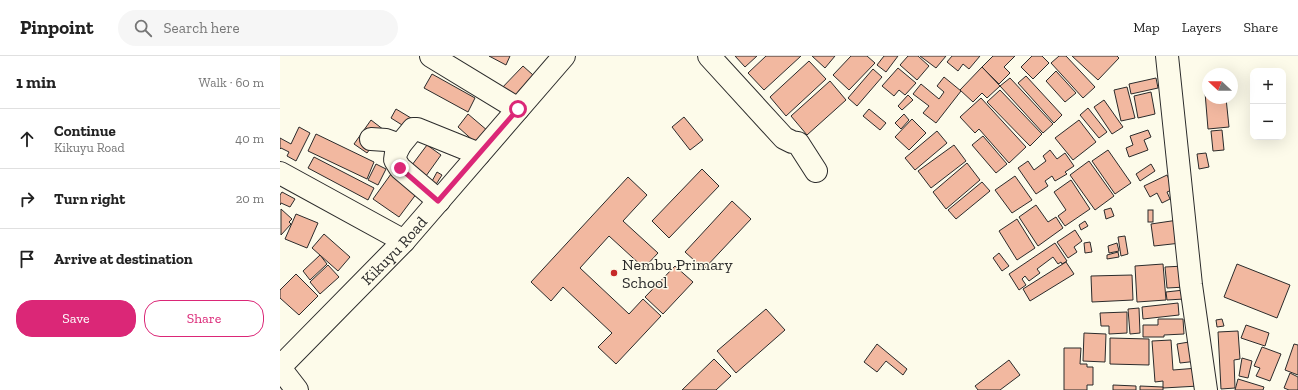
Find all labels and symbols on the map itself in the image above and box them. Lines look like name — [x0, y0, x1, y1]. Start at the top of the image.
north arrow — [1202, 68, 1238, 104]
route start — [509, 100, 527, 118]
route end — [391, 159, 409, 177]
street label: Kikuyu Road — [357, 212, 431, 289]
place label: Nembu Primary School — [622, 255, 734, 292]
marker: Nembu Primary School — [609, 268, 619, 278]

